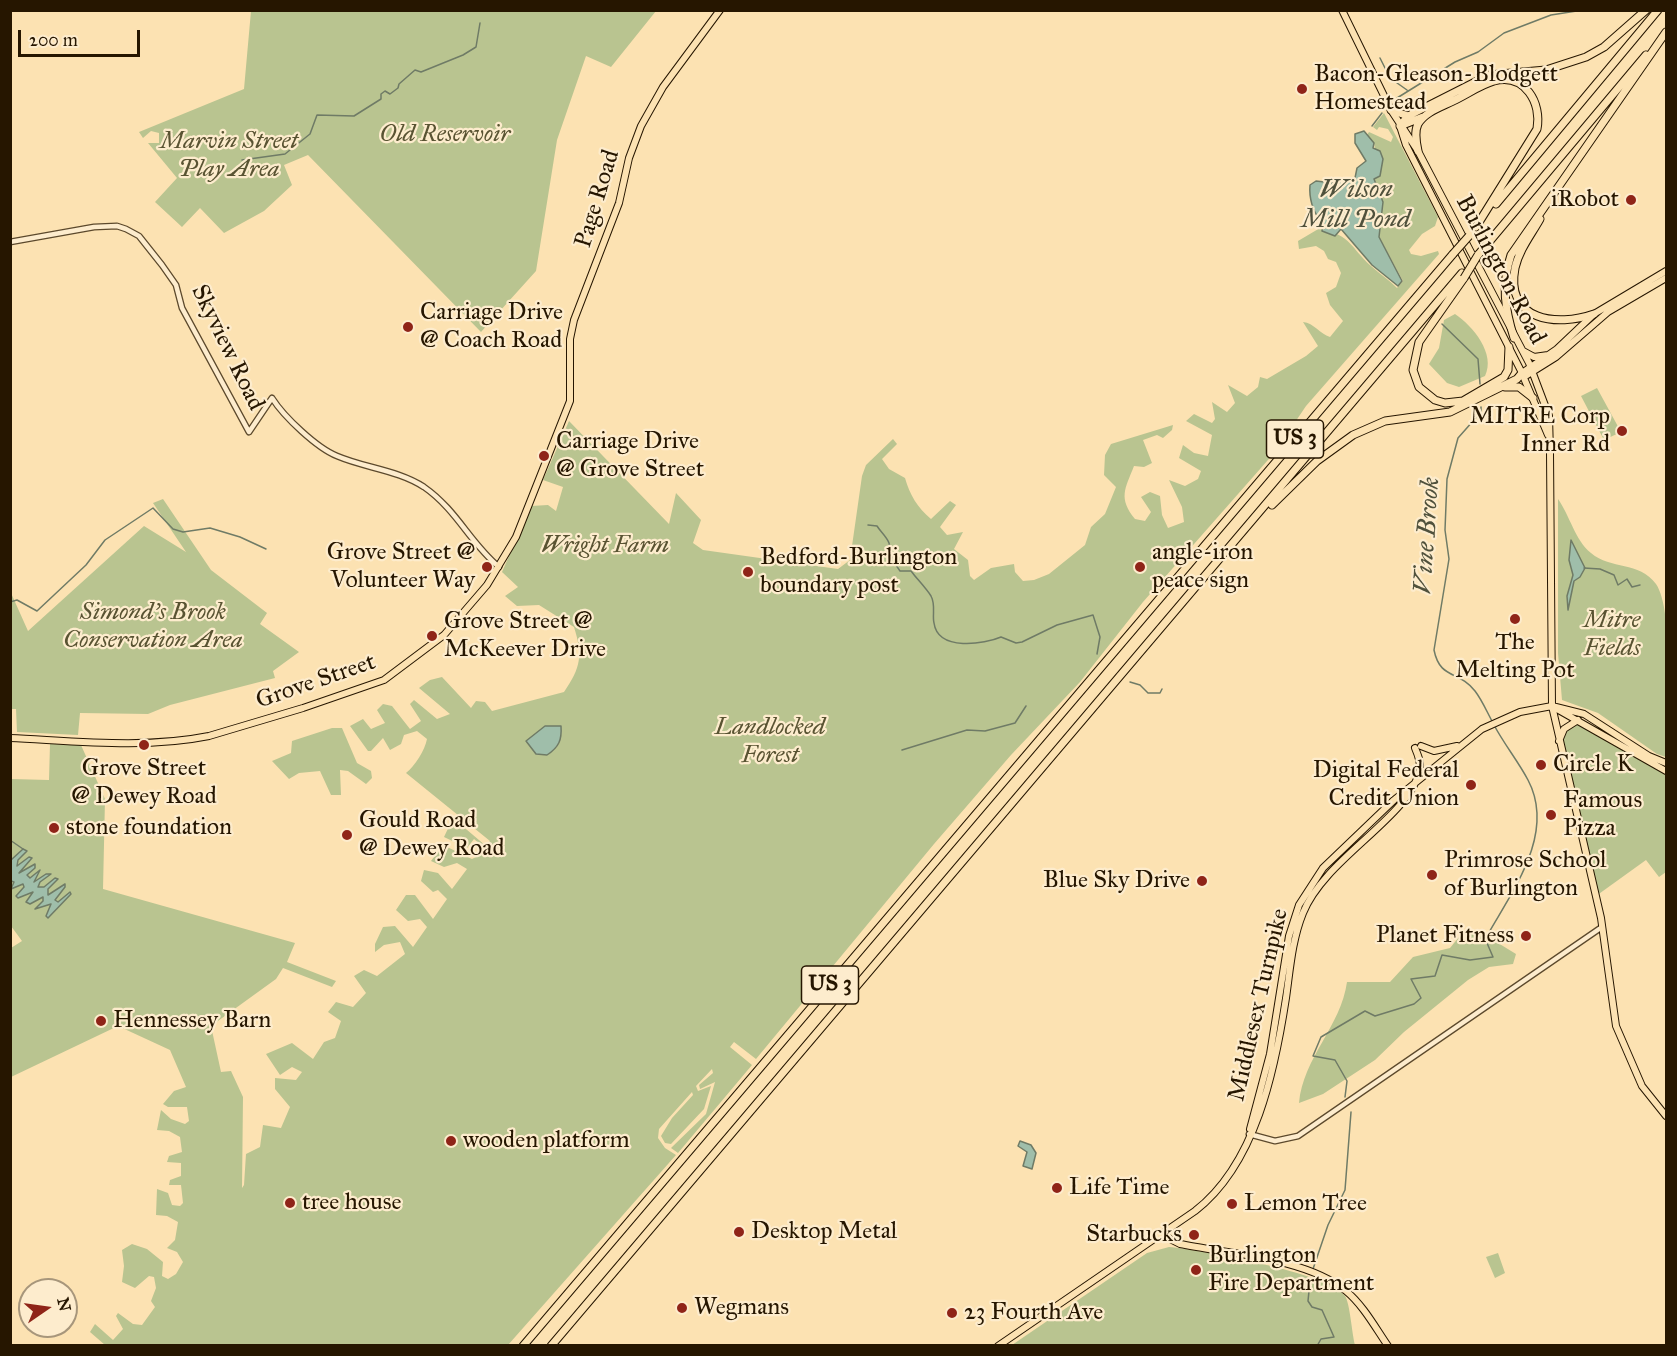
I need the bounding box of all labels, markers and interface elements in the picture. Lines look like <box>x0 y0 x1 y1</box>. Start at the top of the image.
scale bar <box>21 18 142 56</box>
text: 200 m <box>29 29 78 51</box>
place label: Bacon-Gleason-Blodgett Homestead <box>1314 61 1558 117</box>
marker: Bacon-Gleason-Blodgett Homestead <box>1295 82 1309 96</box>
park label: Old Reservoir <box>380 121 510 149</box>
park label: Marvin Street Play Area <box>160 128 298 184</box>
street label: Page Road <box>569 147 627 251</box>
water label: Wilson Mill Pond <box>1301 175 1411 236</box>
place label: iRobot <box>1551 186 1619 214</box>
street label: Burlington Road <box>1449 190 1551 350</box>
marker: iRobot <box>1624 193 1638 207</box>
street label: Skyview Road <box>184 280 270 416</box>
place label: Carriage Drive @ Coach Road <box>420 299 563 355</box>
marker: Carriage Drive @ Coach Road <box>401 320 415 334</box>
place label: MITRE Corp Inner Rd <box>1470 403 1610 459</box>
road number: US 3 <box>1266 420 1324 458</box>
marker: MITRE Corp Inner Rd <box>1615 424 1629 438</box>
place label: Carriage Drive @ Grove Street <box>556 428 704 484</box>
marker: Carriage Drive @ Grove Street <box>537 449 551 463</box>
water label: Vine Brook <box>1408 476 1448 596</box>
park label: Wright Farm <box>541 532 669 560</box>
place label: Grove Street @ Volunteer Way <box>327 539 475 595</box>
place label: angle-iron peace sign <box>1152 539 1253 595</box>
place label: Bedford-Burlington boundary post <box>760 544 957 600</box>
marker: Grove Street @ Volunteer Way <box>480 560 494 574</box>
marker: angle-iron peace sign <box>1133 560 1147 574</box>
marker: Bedford-Burlington boundary post <box>741 565 755 579</box>
park label: Simond's Brook Conservation Area <box>63 599 243 655</box>
park label: Mitre Fields <box>1584 607 1640 663</box>
place label: Grove Street @ McKeever Drive <box>444 608 606 664</box>
marker: The Melting Pot <box>1508 612 1522 626</box>
marker: Grove Street @ McKeever Drive <box>425 629 439 643</box>
place label: The Melting Pot <box>1455 629 1575 685</box>
street label: Grove Street <box>252 648 380 716</box>
park label: Landlocked Forest <box>715 714 825 770</box>
marker: Grove Street @ Dewey Road <box>137 738 151 752</box>
place label: Circle K <box>1553 751 1634 779</box>
place label: Grove Street @ Dewey Road <box>71 755 217 811</box>
place label: Digital Federal Credit Union <box>1313 757 1459 813</box>
marker: Circle K <box>1534 758 1548 772</box>
marker: Digital Federal Credit Union <box>1464 778 1478 792</box>
place label: Famous Pizza <box>1563 787 1642 843</box>
place label: Gould Road @ Dewey Road <box>359 807 505 863</box>
marker: Famous Pizza <box>1544 808 1558 822</box>
place label: stone foundation <box>66 814 232 842</box>
marker: stone foundation <box>47 821 61 835</box>
marker: Gould Road @ Dewey Road <box>340 828 354 842</box>
place label: Primrose School of Burlington <box>1444 847 1607 903</box>
place label: Blue Sky Drive <box>1043 867 1190 895</box>
marker: Primrose School of Burlington <box>1425 868 1439 882</box>
marker: Blue Sky Drive <box>1195 874 1209 888</box>
street label: Middlesex Turnpike <box>1223 906 1295 1104</box>
place label: Planet Fitness <box>1376 922 1514 950</box>
marker: Planet Fitness <box>1519 929 1533 943</box>
road number: US 3 <box>802 966 858 1004</box>
place label: Hennessey Barn <box>113 1007 271 1035</box>
marker: Hennessey Barn <box>94 1014 108 1028</box>
place label: wooden platform <box>463 1127 630 1155</box>
marker: wooden platform <box>444 1134 458 1148</box>
place label: Life Time <box>1069 1174 1170 1202</box>
marker: Life Time <box>1050 1181 1064 1195</box>
place label: tree house <box>302 1189 402 1217</box>
place label: Lemon Tree <box>1244 1190 1367 1218</box>
marker: tree house <box>283 1196 297 1210</box>
marker: Lemon Tree <box>1225 1197 1239 1211</box>
place label: Desktop Metal <box>751 1218 897 1246</box>
place label: Starbucks <box>1086 1221 1182 1249</box>
marker: Desktop Metal <box>732 1225 746 1239</box>
marker: Starbucks <box>1187 1228 1201 1242</box>
place label: Burlington Fire Department <box>1208 1242 1374 1298</box>
marker: Burlington Fire Department <box>1189 1263 1203 1277</box>
north arrow <box>18 1278 78 1338</box>
place label: Wegmans <box>694 1294 789 1322</box>
text: N <box>53 1296 75 1313</box>
place label: 23 Fourth Ave <box>964 1299 1103 1327</box>
marker: Wegmans <box>675 1301 689 1315</box>
marker: 23 Fourth Ave <box>945 1306 959 1320</box>

